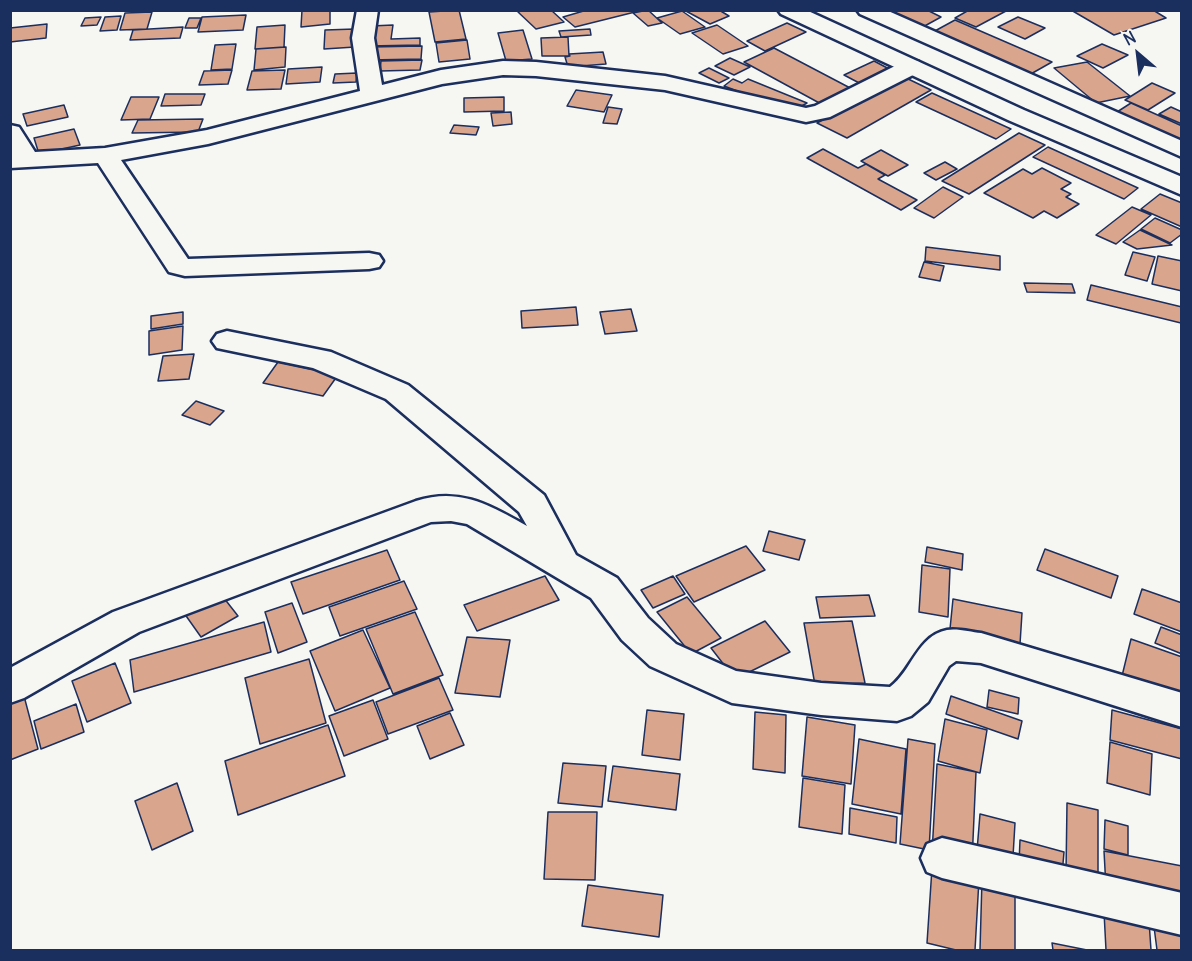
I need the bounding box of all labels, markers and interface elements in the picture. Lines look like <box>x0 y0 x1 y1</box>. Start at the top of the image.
north arrow <box>1108 24 1168 84</box>
text: N <box>1120 27 1139 50</box>

